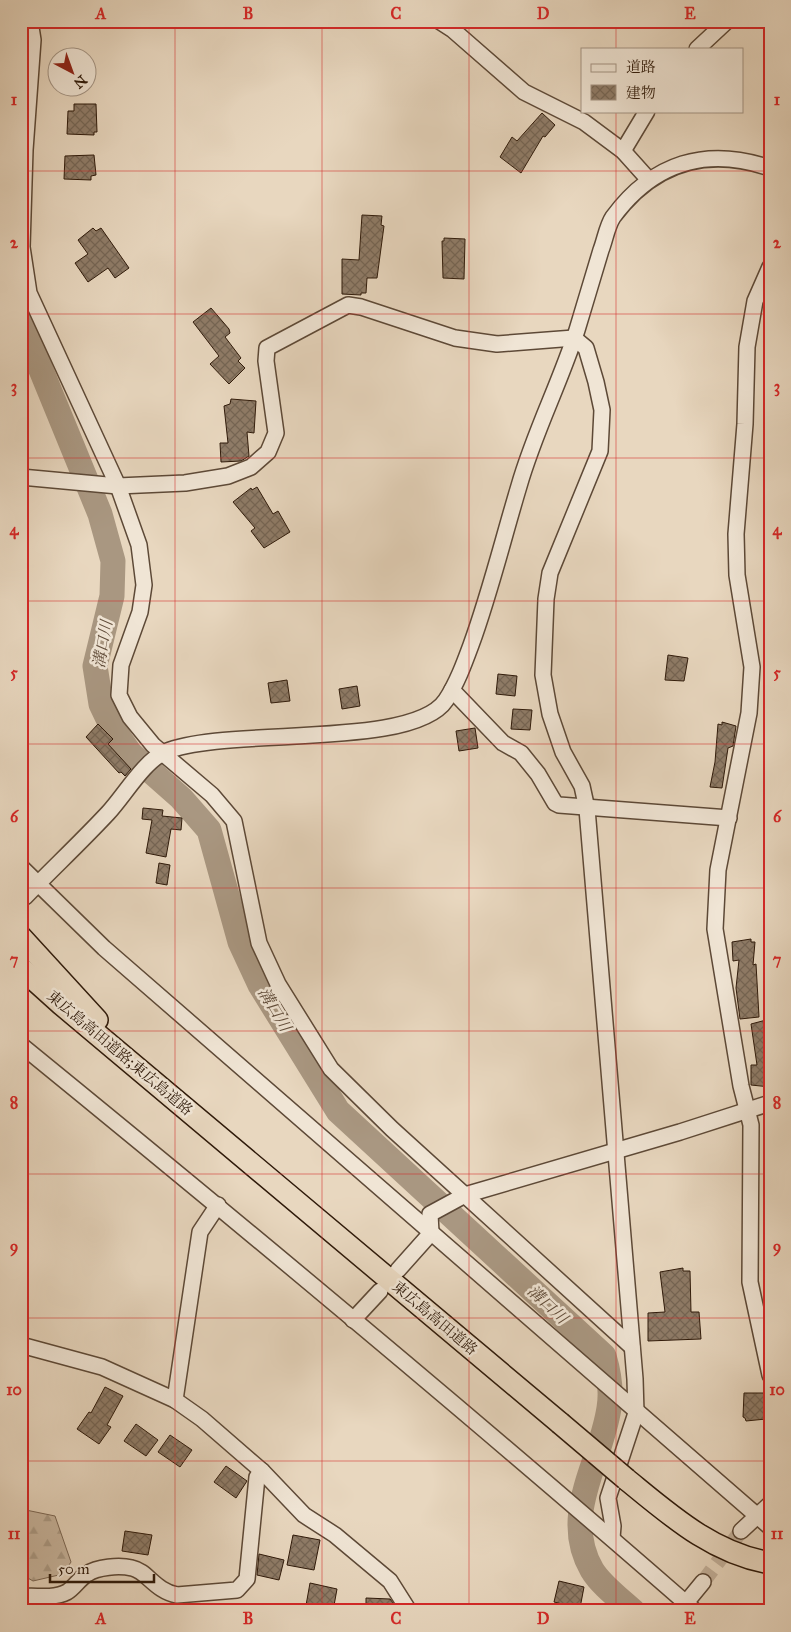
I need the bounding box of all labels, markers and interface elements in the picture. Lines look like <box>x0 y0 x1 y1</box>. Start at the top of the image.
text: A <box>95 4 107 23</box>
text: B <box>243 4 253 23</box>
text: C <box>391 4 402 23</box>
text: D <box>537 4 550 23</box>
text: E <box>684 4 696 23</box>
north arrow <box>48 48 98 98</box>
legend <box>581 48 744 112</box>
text: 道路 <box>626 58 656 76</box>
text: N <box>70 71 90 92</box>
text: 建物 <box>626 84 656 102</box>
text: 1 <box>11 90 18 109</box>
text: 1 <box>774 90 781 109</box>
text: 2 <box>10 233 19 252</box>
text: 2 <box>773 233 782 252</box>
text: 3 <box>11 377 17 397</box>
text: 3 <box>774 377 780 397</box>
text: 4 <box>10 520 20 540</box>
text: 4 <box>773 520 783 540</box>
water label: 溝口川 <box>89 617 116 669</box>
text: 5 <box>10 663 18 682</box>
text: 5 <box>773 663 781 682</box>
text: 6 <box>10 807 19 826</box>
text: 6 <box>773 807 782 826</box>
text: 7 <box>10 950 19 969</box>
text: 7 <box>773 950 782 969</box>
water label: 溝口川 <box>254 984 296 1036</box>
street label: 東広島高田道路;東広島道路 <box>44 987 196 1119</box>
text: 8 <box>10 1093 18 1112</box>
text: 8 <box>773 1093 781 1112</box>
text: 9 <box>10 1237 18 1257</box>
text: 9 <box>773 1237 781 1257</box>
street label: 東広島高田道路 <box>389 1277 481 1359</box>
water label: 溝口川 <box>524 1281 573 1329</box>
text: 10 <box>6 1380 22 1399</box>
text: 10 <box>769 1380 785 1399</box>
text: 11 <box>8 1524 21 1543</box>
text: 11 <box>771 1524 784 1543</box>
scale bar <box>50 1552 154 1584</box>
text: 50 m <box>58 1560 90 1578</box>
text: A <box>95 1609 107 1628</box>
text: B <box>243 1609 253 1628</box>
text: C <box>391 1609 402 1628</box>
text: D <box>537 1609 550 1628</box>
text: E <box>684 1609 696 1628</box>

